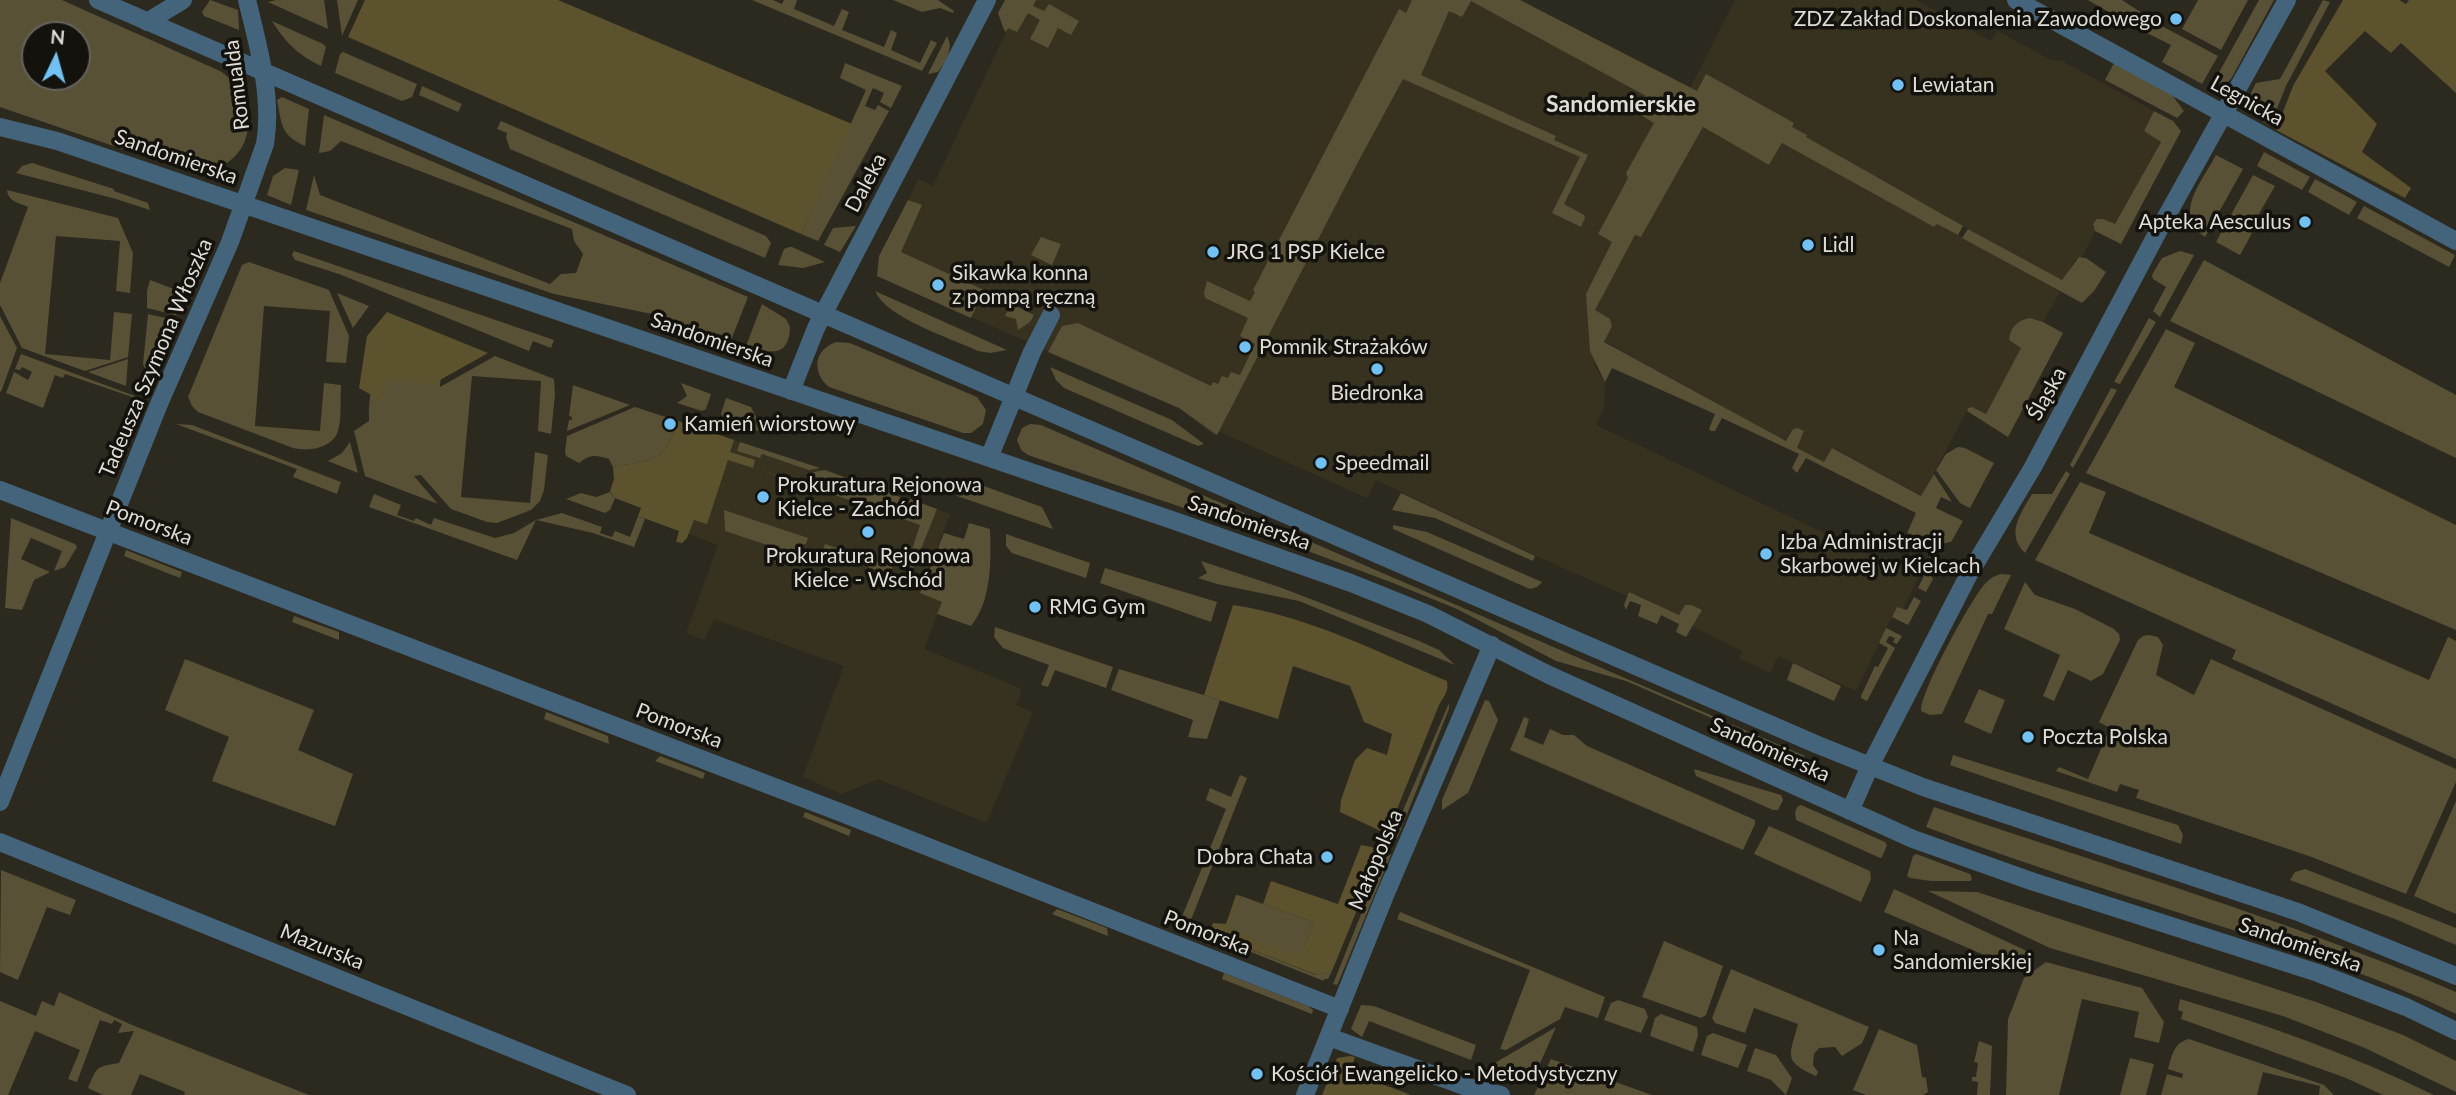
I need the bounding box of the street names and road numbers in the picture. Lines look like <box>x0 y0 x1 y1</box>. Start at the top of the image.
street label: Romualda <box>219 38 255 132</box>
street label: Legnicka <box>2206 71 2288 131</box>
street label: Sandomierska <box>111 124 241 190</box>
street label: Daleka <box>840 149 892 217</box>
street label: Tadeusza Szymona Włoszka <box>94 235 218 481</box>
street label: Sandomierska <box>647 307 777 373</box>
street label: Śląska <box>2022 363 2072 425</box>
street label: Sandomierska <box>1184 490 1314 556</box>
street label: Pomorska <box>102 495 196 551</box>
street label: Pomorska <box>632 698 726 754</box>
street label: Sandomierska <box>1706 712 1834 788</box>
street label: Małopolska <box>1344 806 1408 914</box>
street label: Pomorska <box>1160 905 1254 961</box>
street label: Sandomierska <box>2235 912 2365 978</box>
street label: Mazurska <box>276 919 368 975</box>

